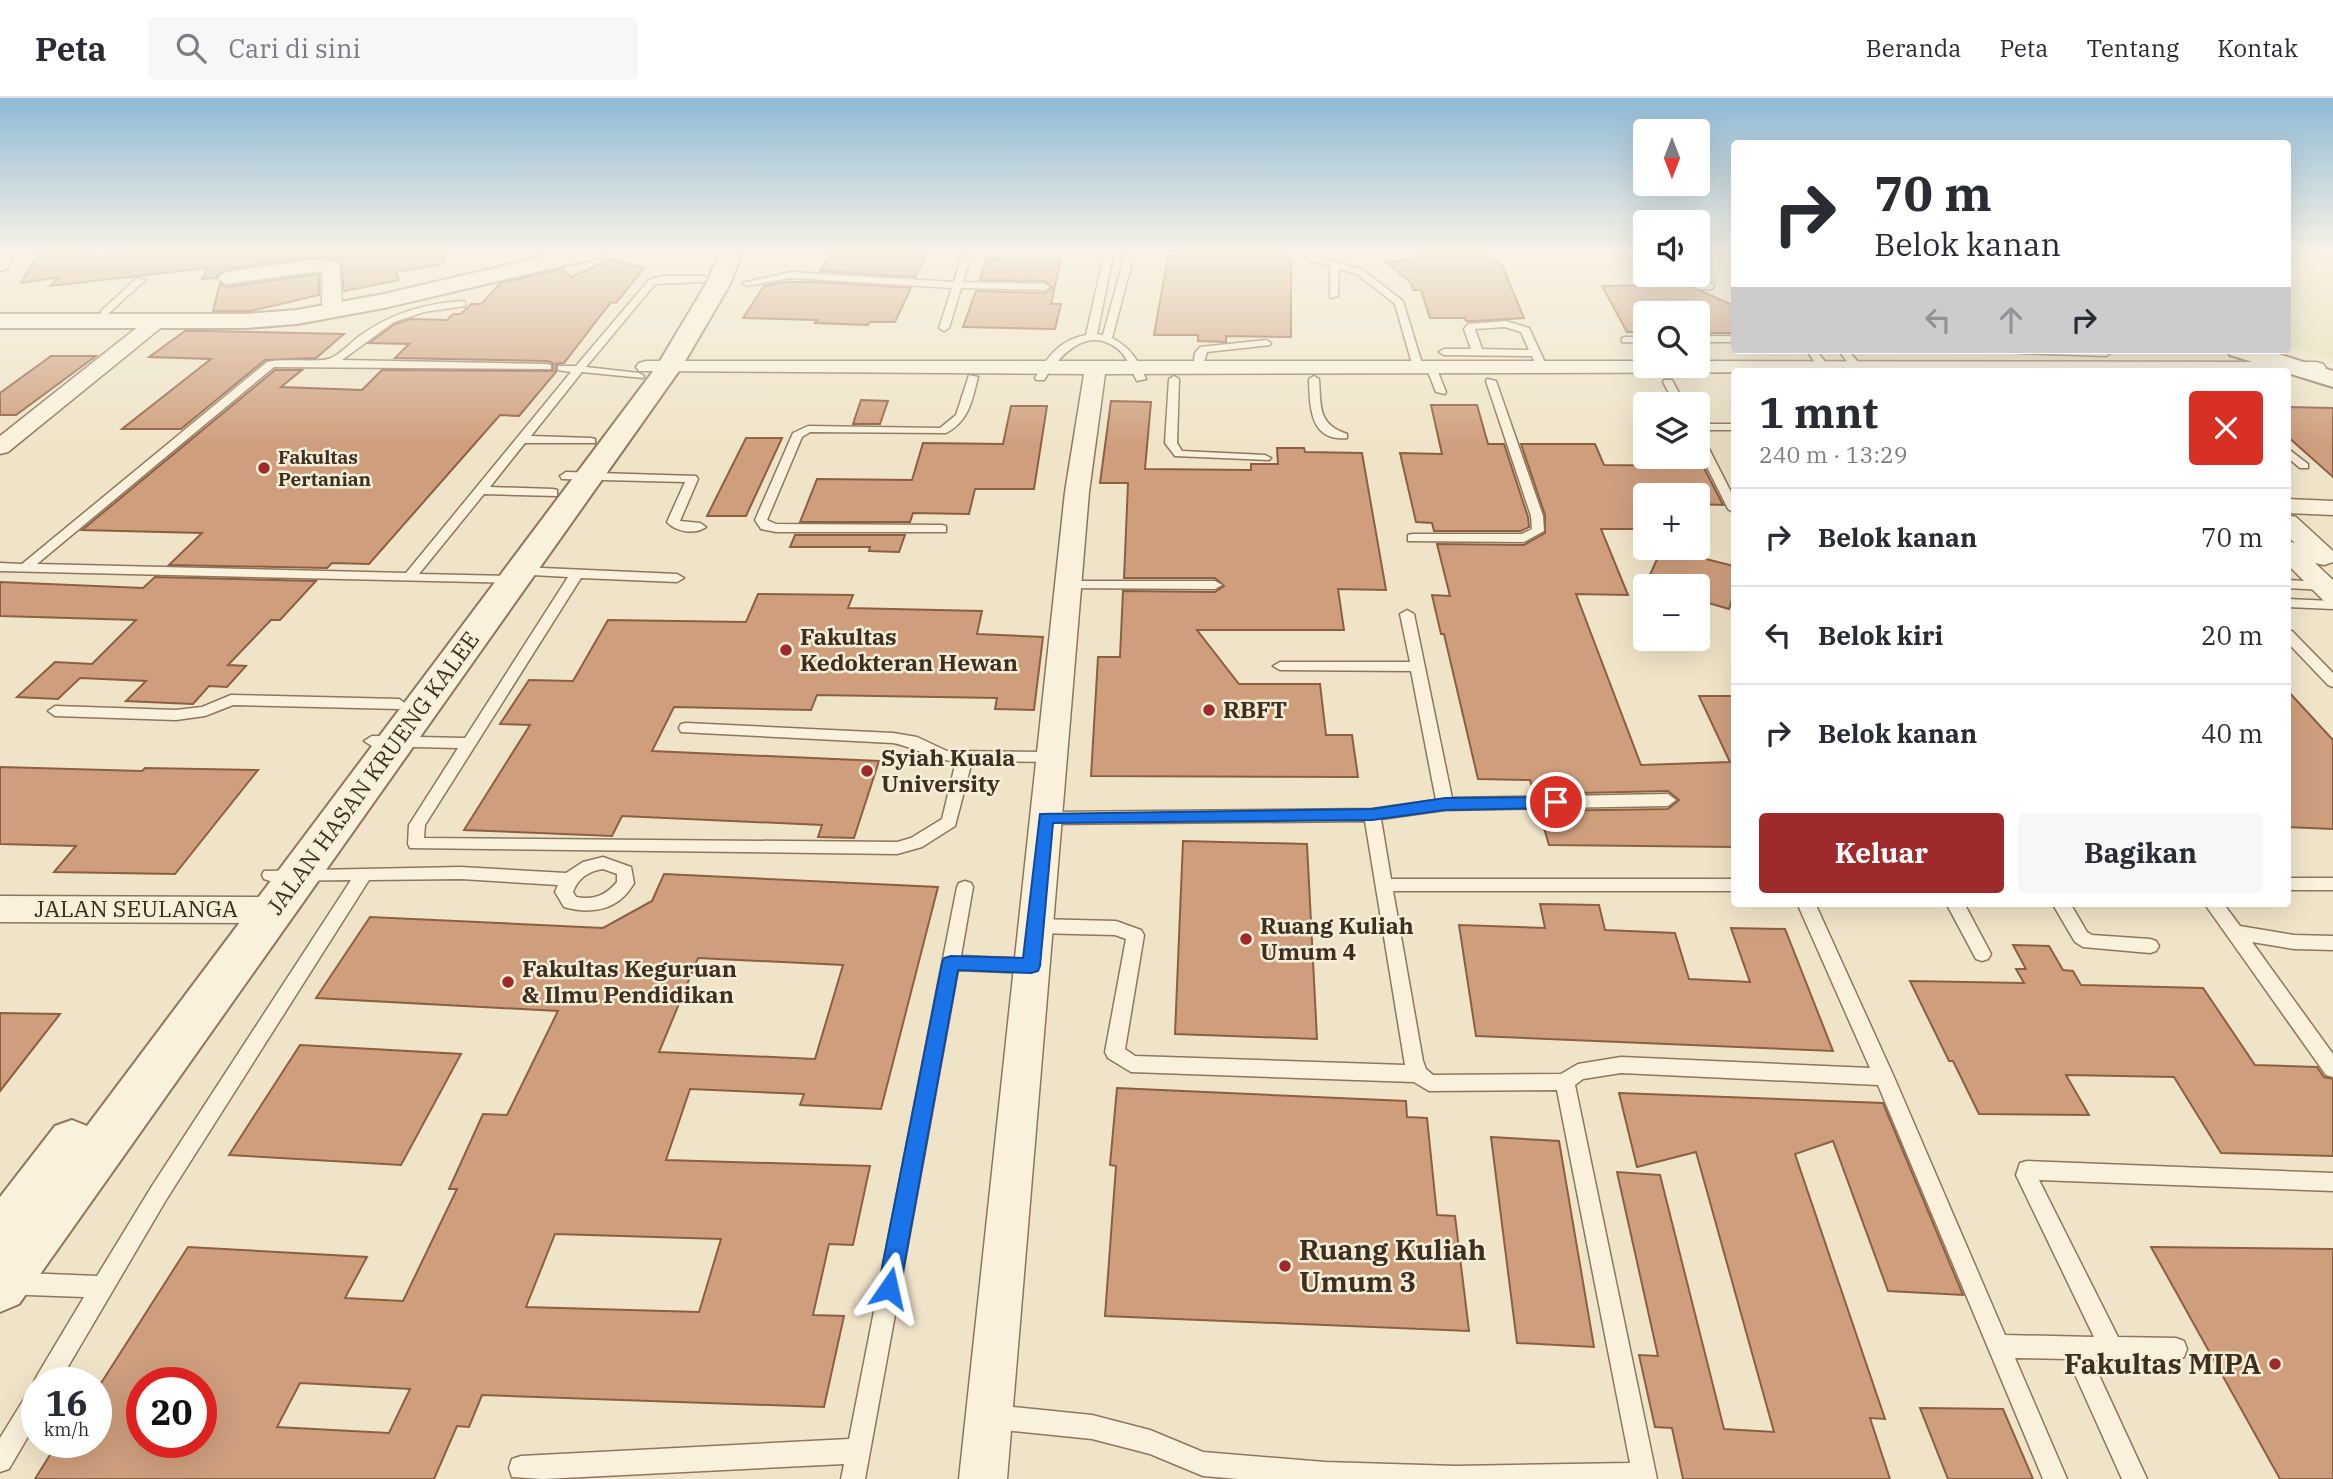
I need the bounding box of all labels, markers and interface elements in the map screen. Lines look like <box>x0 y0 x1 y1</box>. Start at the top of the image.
search box <box>148 17 638 80</box>
text: Peta <box>35 27 106 70</box>
icon: search <box>172 29 210 67</box>
text: Cari di sini <box>228 31 361 65</box>
text: Beranda <box>1866 32 1961 64</box>
text: Peta <box>1999 32 2048 64</box>
text: Tentang <box>2086 32 2179 64</box>
text: Kontak <box>2217 32 2298 64</box>
north arrow <box>1633 119 1710 196</box>
map controls <box>1633 119 1710 651</box>
text: 70 m <box>1874 161 1992 224</box>
icon: right <box>1759 168 1850 259</box>
button: sound <box>1633 210 1710 287</box>
text: Belok kanan <box>1874 223 2061 265</box>
button: search <box>1633 301 1710 378</box>
icon: left <box>1919 301 1957 339</box>
icon: ahead <box>1992 301 2030 339</box>
icon: right <box>2065 301 2103 339</box>
text: 1 mnt <box>1759 385 1878 440</box>
button: close <box>2189 391 2263 465</box>
button: layers <box>1633 392 1710 469</box>
text: 240 m · 13:29 <box>1759 439 1908 469</box>
place label: Fakultas Pertanian <box>278 445 372 491</box>
marker: Fakultas Pertanian <box>256 460 272 476</box>
button: + <box>1633 483 1710 560</box>
icon: right <box>1759 518 1797 556</box>
text: Belok kanan <box>1818 520 1977 554</box>
text: 70 m <box>2201 520 2263 554</box>
button: − <box>1633 574 1710 651</box>
icon: left <box>1759 616 1797 654</box>
text: Belok kiri <box>1818 618 1943 652</box>
text: 20 m <box>2201 618 2263 652</box>
place label: Fakultas Kedokteran Hewan <box>800 621 1018 677</box>
street label: JALAN HASAN KRUENG KALEE <box>259 625 485 920</box>
marker: Fakultas Kedokteran Hewan <box>778 642 794 658</box>
place label: RBFT <box>1223 694 1287 724</box>
marker: RBFT <box>1201 702 1217 718</box>
icon: right <box>1759 714 1797 752</box>
text: Belok kanan <box>1818 716 1977 750</box>
text: 40 m <box>2201 716 2263 750</box>
place label: Syiah Kuala University <box>881 742 1015 798</box>
marker: Syiah Kuala University <box>859 763 875 779</box>
pin <box>1526 772 1586 832</box>
icon: arrive <box>1537 783 1575 821</box>
button: Keluar <box>1759 813 2004 893</box>
button: Bagikan <box>2018 813 2263 893</box>
street label: JALAN SEULANGA <box>34 893 238 923</box>
place label: Ruang Kuliah Umum 4 <box>1260 910 1414 966</box>
marker: Ruang Kuliah Umum 4 <box>1238 931 1254 947</box>
place label: Fakultas Keguruan & Ilmu Pendidikan <box>522 953 737 1009</box>
marker: Fakultas Keguruan & Ilmu Pendidikan <box>500 974 516 990</box>
place label: Ruang Kuliah Umum 3 <box>1299 1231 1486 1300</box>
position arrow <box>852 1251 926 1325</box>
marker: Ruang Kuliah Umum 3 <box>1277 1258 1293 1274</box>
place label: Fakultas MIPA <box>2064 1345 2261 1382</box>
marker: Fakultas MIPA <box>2267 1356 2283 1372</box>
speed limit sign: 20 <box>126 1367 217 1458</box>
text: 16 <box>45 1380 88 1426</box>
text: km/h <box>44 1418 89 1441</box>

